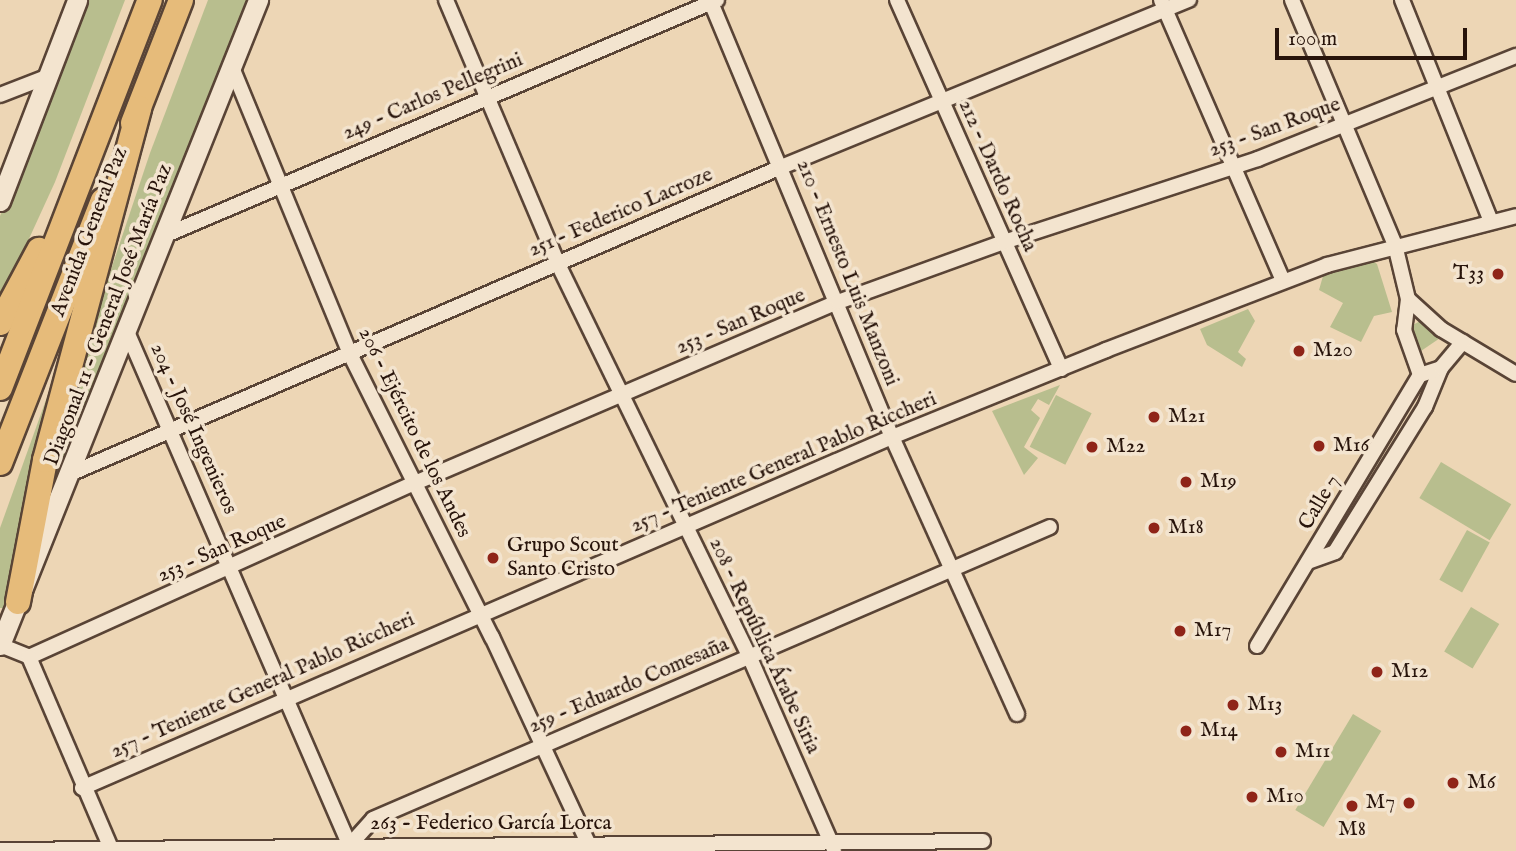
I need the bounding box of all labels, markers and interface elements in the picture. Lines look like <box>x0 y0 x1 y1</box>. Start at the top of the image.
scale bar <box>1278 14 1470 58</box>
text: 100 m <box>1288 26 1337 53</box>
street label: 249 - Carlos Pellegrini <box>339 48 527 146</box>
street label: 253 - San Roque <box>1206 93 1344 163</box>
street label: 212 - Dardo Rocha <box>952 96 1042 256</box>
street label: Avenida General Paz <box>46 144 134 320</box>
street label: 210 - Ernesto Luis Manzoni <box>790 156 904 390</box>
street label: Diagonal 11 - General José María Paz <box>40 161 178 469</box>
street label: 251 - Federico Lacroze <box>525 163 717 263</box>
place label: T33 <box>1453 261 1484 287</box>
marker: T33 <box>1490 266 1506 282</box>
street label: 253 - San Roque <box>673 283 809 361</box>
street label: 206 - Ejército de los Andes <box>352 324 476 542</box>
place label: M20 <box>1313 338 1353 364</box>
street label: 204 - José Ingenieros <box>144 340 242 518</box>
marker: M20 <box>1291 343 1307 359</box>
street label: 257 - Teniente General Pablo Riccheri <box>627 387 941 539</box>
place label: M21 <box>1168 404 1205 430</box>
marker: M21 <box>1146 409 1162 425</box>
place label: M16 <box>1333 433 1369 459</box>
place label: M22 <box>1106 434 1145 460</box>
marker: M16 <box>1311 438 1327 454</box>
marker: M22 <box>1084 439 1100 455</box>
place label: M19 <box>1200 469 1237 495</box>
street label: Calle 7 <box>1294 471 1346 535</box>
marker: M19 <box>1178 474 1194 490</box>
street label: 253 - San Roque <box>154 509 290 589</box>
place label: M18 <box>1168 515 1204 541</box>
marker: M18 <box>1146 520 1162 536</box>
place label: Grupo Scout Santo Cristo <box>507 533 619 583</box>
street label: 208 - República Árabe Siria <box>703 534 825 758</box>
marker: Grupo Scout Santo Cristo <box>485 550 501 566</box>
street label: 257 - Teniente General Pablo Riccheri <box>107 607 419 765</box>
place label: M17 <box>1194 618 1231 644</box>
marker: M17 <box>1172 623 1188 639</box>
street label: 259 - Eduardo Comesaña <box>525 632 733 740</box>
place label: M12 <box>1391 659 1428 685</box>
marker: M12 <box>1369 664 1385 680</box>
place label: M13 <box>1247 692 1282 718</box>
marker: M13 <box>1225 697 1241 713</box>
place label: M14 <box>1200 718 1238 744</box>
marker: M14 <box>1178 723 1194 739</box>
place label: M11 <box>1295 739 1330 765</box>
marker: M11 <box>1273 744 1289 760</box>
place label: M6 <box>1467 770 1496 796</box>
marker: M6 <box>1445 775 1461 791</box>
place label: M10 <box>1266 784 1304 810</box>
marker: M10 <box>1244 789 1260 805</box>
place label: M7 <box>1365 790 1395 816</box>
marker: M7 <box>1401 795 1417 811</box>
marker: M8 <box>1344 798 1360 814</box>
street label: 263 - Federico García Lorca <box>370 811 612 837</box>
place label: M8 <box>1338 817 1366 843</box>

